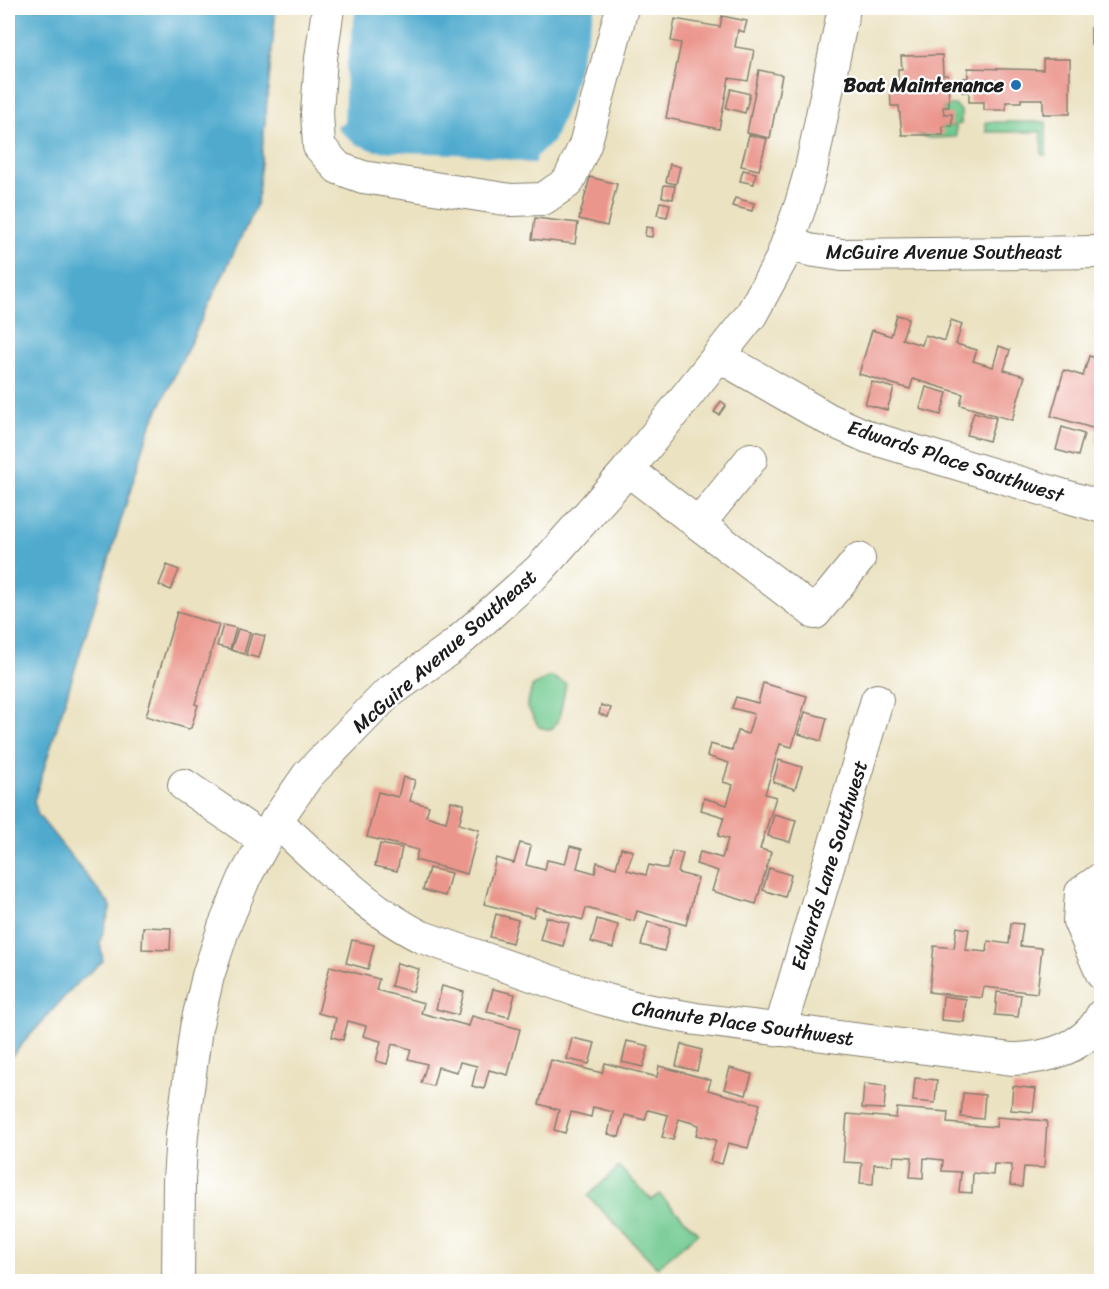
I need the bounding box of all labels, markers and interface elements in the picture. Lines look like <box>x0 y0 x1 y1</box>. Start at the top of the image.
place label: Boat Maintenance <box>844 68 1005 103</box>
marker: Boat Maintenance <box>1009 78 1023 92</box>
street label: McGuire Avenue Southeast <box>826 235 1062 270</box>
street label: Edwards Place Southwest <box>843 410 1069 513</box>
street label: McGuire Avenue Southeast <box>344 560 545 742</box>
street label: Edwards Lane Southwest <box>781 756 878 974</box>
street label: Chanute Place Southwest <box>630 991 856 1056</box>

